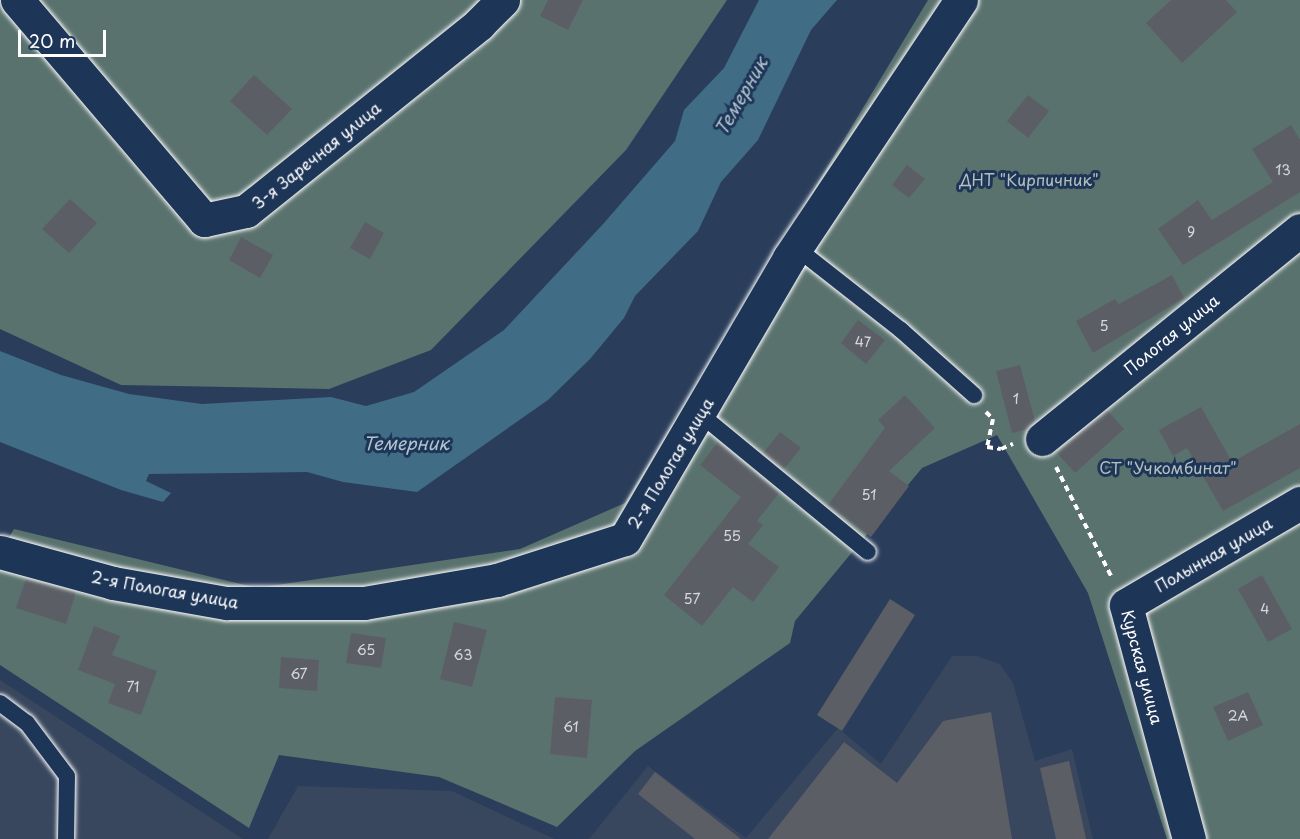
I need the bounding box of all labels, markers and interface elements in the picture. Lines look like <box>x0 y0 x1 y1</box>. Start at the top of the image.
scale bar <box>21 18 110 56</box>
text: 20 m <box>29 27 75 54</box>
water label: Темерник <box>710 53 772 139</box>
street label: 3-я Заречная улица <box>248 97 384 213</box>
house number: 13 <box>1275 162 1291 178</box>
park label: ДНТ "Кирпичник" <box>959 169 1099 189</box>
house number: 9 <box>1187 224 1195 240</box>
street label: Пологая улица <box>1119 290 1223 378</box>
house number: 5 <box>1099 318 1109 334</box>
house number: 47 <box>855 334 871 350</box>
house number: 1 <box>1013 391 1019 407</box>
street label: 2-я Пологая улица <box>623 394 717 532</box>
water label: Темерник <box>363 432 449 454</box>
park label: СТ "Учкомбинат" <box>1099 457 1237 477</box>
house number: 51 <box>862 487 876 503</box>
street label: Полынная улица <box>1151 512 1275 596</box>
house number: 55 <box>723 528 741 544</box>
street label: 2-я Пологая улица <box>89 566 241 612</box>
house number: 57 <box>684 591 700 607</box>
house number: 4 <box>1260 601 1270 617</box>
street label: Курская улица <box>1118 607 1168 727</box>
house number: 65 <box>357 642 375 658</box>
house number: 63 <box>454 647 472 663</box>
house number: 67 <box>290 666 308 682</box>
house number: 71 <box>126 679 140 695</box>
house number: 2А <box>1228 708 1248 724</box>
house number: 61 <box>563 719 579 735</box>

